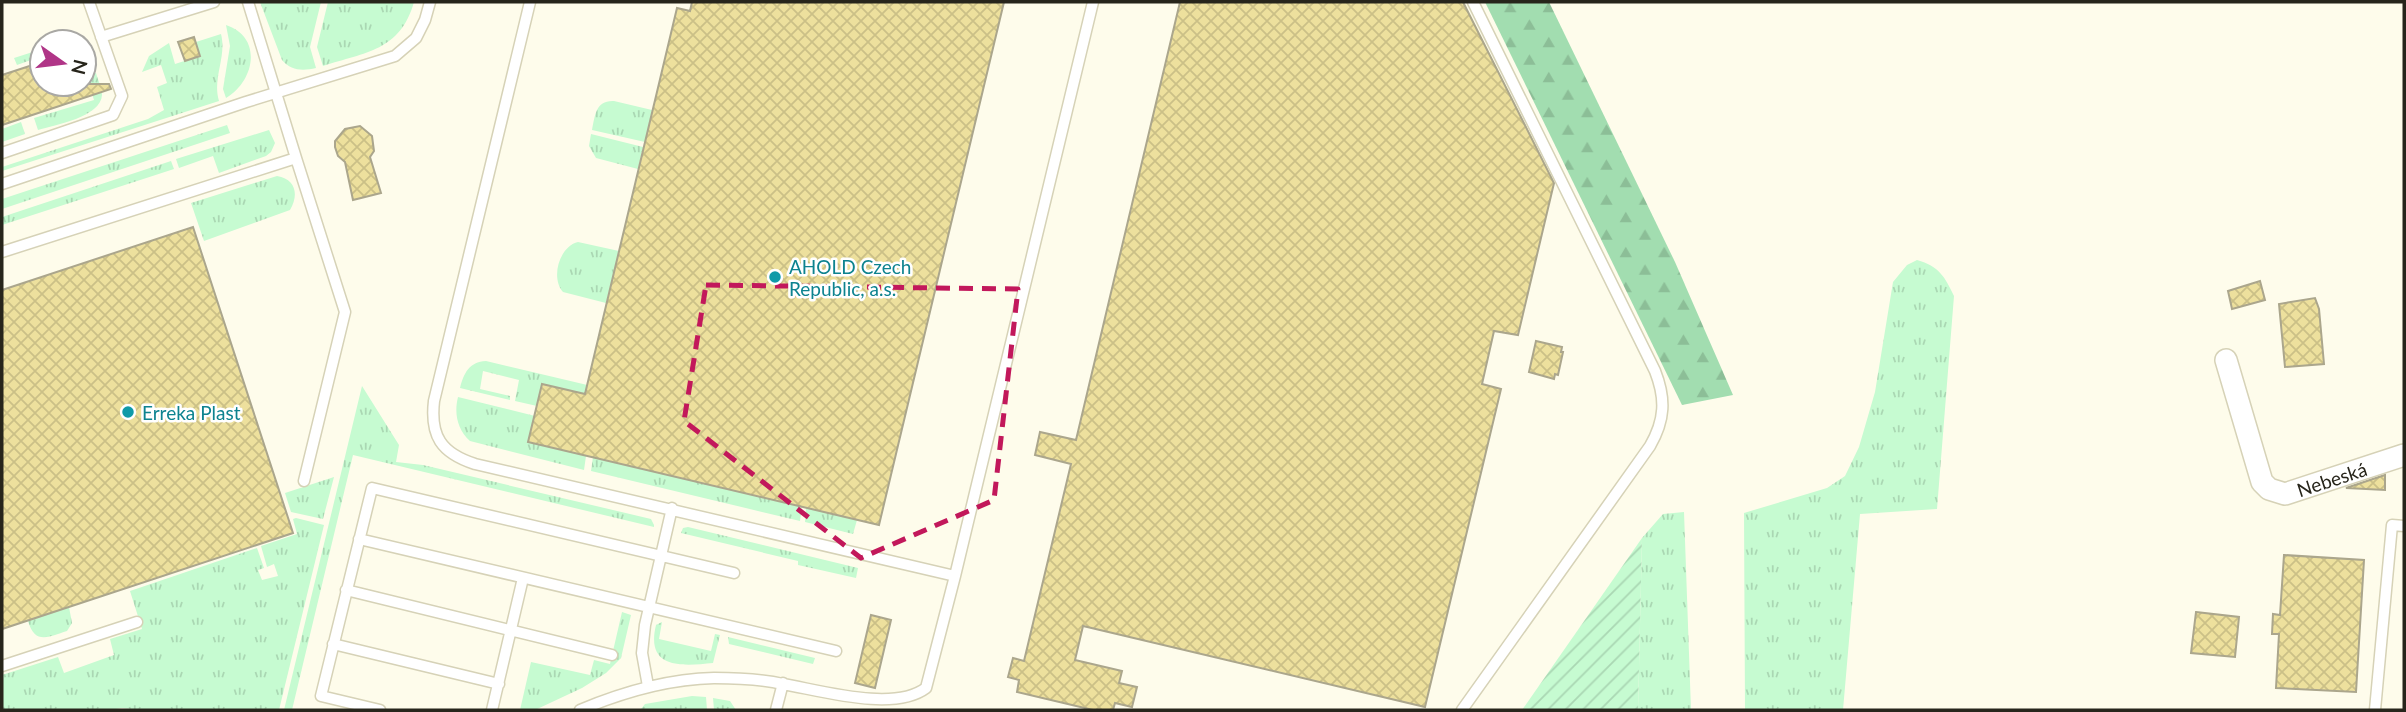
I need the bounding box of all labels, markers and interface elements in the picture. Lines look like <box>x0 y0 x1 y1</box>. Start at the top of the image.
north arrow <box>28 28 98 98</box>
text: N <box>67 57 93 77</box>
place label: AHOLD Czech Republic, a.s. <box>789 255 911 300</box>
marker: AHOLD Czech Republic, a.s. <box>767 269 783 285</box>
place label: Erreka Plast <box>142 401 241 424</box>
marker: Erreka Plast <box>120 404 136 420</box>
street label: Nebeská <box>2294 457 2370 501</box>

